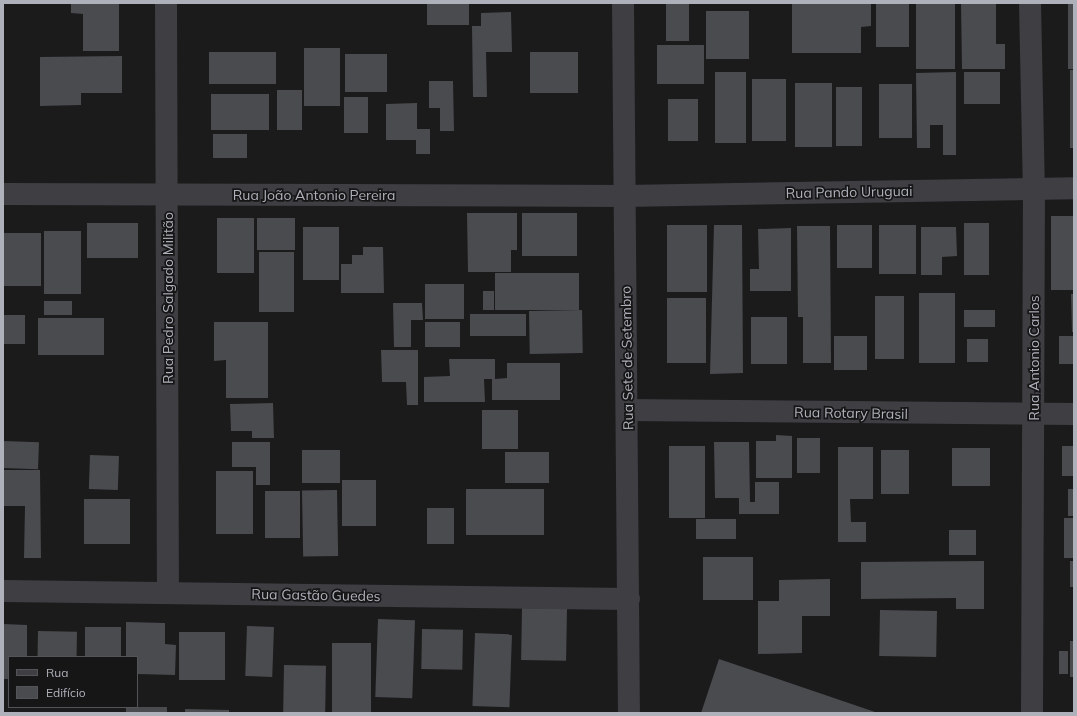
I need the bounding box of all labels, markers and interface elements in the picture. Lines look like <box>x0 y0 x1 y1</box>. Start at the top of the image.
street label: Rua Pando Uruguai <box>785 182 913 202</box>
street label: Rua João Antonio Pereira <box>233 187 395 203</box>
street label: Rua Pedro Salgado Militão <box>160 212 176 384</box>
street label: Rua Sete de Setembro <box>617 286 637 430</box>
street label: Rua Antonio Carlos <box>1026 295 1042 421</box>
street label: Rua Rotary Brasil <box>794 404 908 422</box>
street label: Rua Gastão Guedes <box>251 585 381 605</box>
legend <box>8 656 138 708</box>
text: Rua <box>46 665 68 680</box>
text: Edifício <box>46 685 86 700</box>

